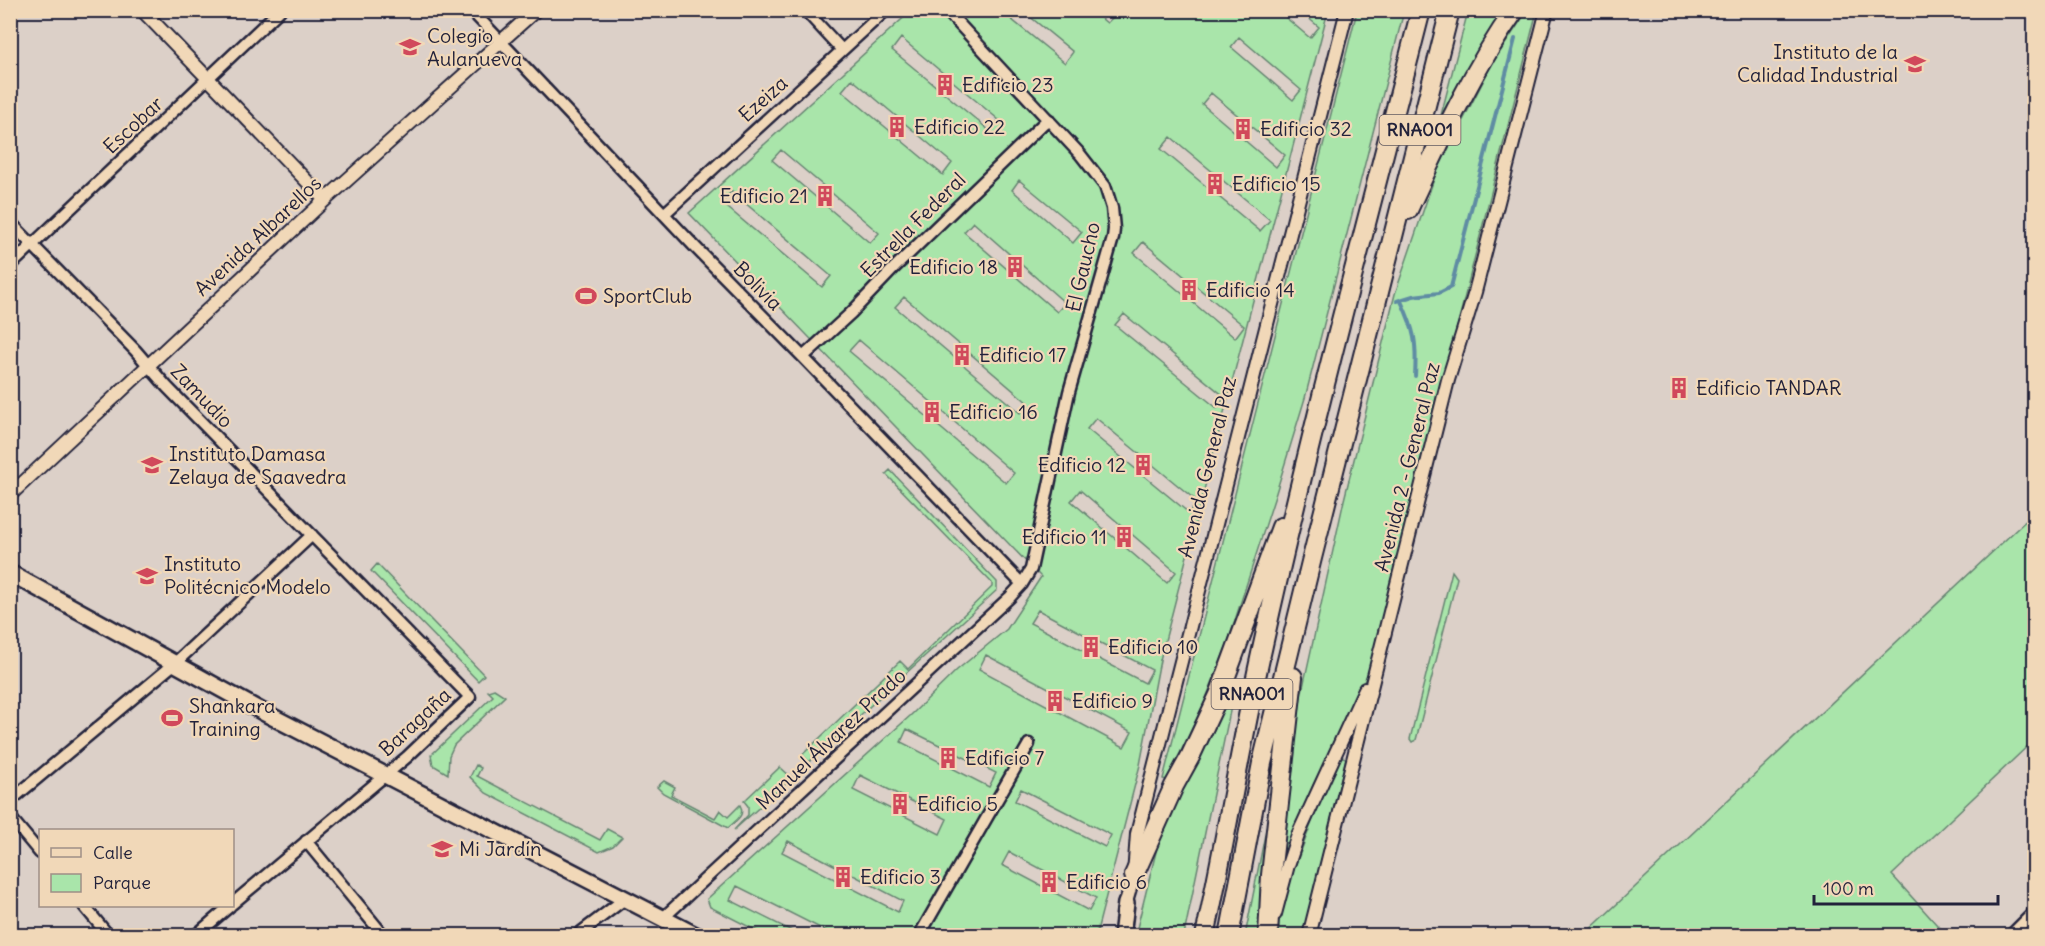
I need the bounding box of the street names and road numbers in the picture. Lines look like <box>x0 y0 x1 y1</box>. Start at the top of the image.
street label: Ezeiza <box>733 70 792 127</box>
street label: Escobar <box>98 91 168 159</box>
road number: RNA001 <box>1380 115 1460 145</box>
street label: Estrella Federal <box>855 167 970 282</box>
street label: Avenida Albarellos <box>189 170 326 301</box>
street label: El Gaucho <box>1060 220 1105 314</box>
street label: Bolivia <box>729 256 788 315</box>
street label: Zamudio <box>166 359 239 433</box>
street label: Avenida 2 - General Paz <box>1368 360 1445 574</box>
street label: Avenida General Paz <box>1172 374 1241 560</box>
street label: Manuel Álvarez Prado <box>751 663 911 815</box>
road number: RNA001 <box>1212 679 1292 709</box>
street label: Baragaña <box>373 682 456 761</box>

